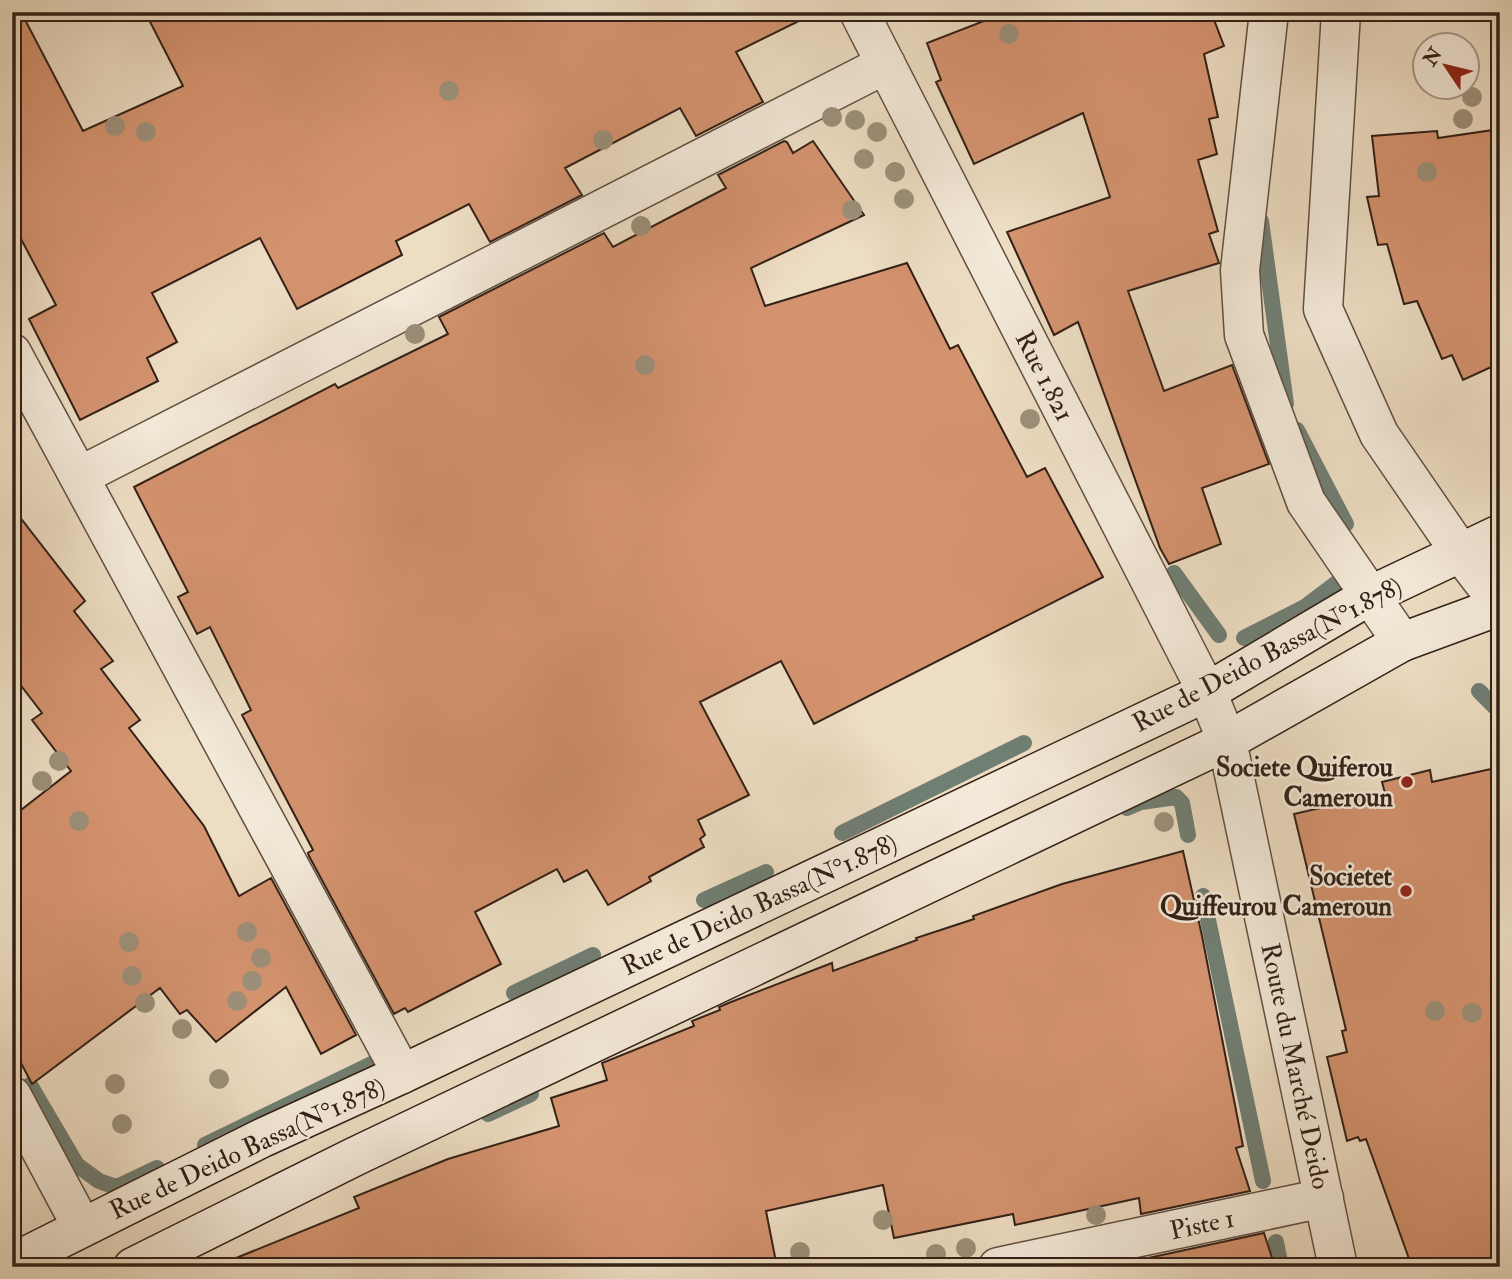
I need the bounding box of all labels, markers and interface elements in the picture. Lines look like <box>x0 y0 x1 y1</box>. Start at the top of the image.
north arrow <box>1410 32 1480 102</box>
text: N <box>1418 42 1448 71</box>
street label: Rue 1.821 <box>1008 326 1080 427</box>
street label: Rue de Deido Bassa(N°1.878) <box>1127 570 1408 740</box>
place label: Societe Quiferou Cameroun <box>1216 752 1394 814</box>
marker: Societe Quiferou Cameroun <box>1399 774 1415 790</box>
street label: Rue de Deido Bassa(N°1.878) <box>617 827 902 983</box>
place label: Societet Quiffeurou Cameroun <box>1160 861 1393 923</box>
marker: Societet Quiffeurou Cameroun <box>1398 883 1414 899</box>
street label: Route du Marché Deido <box>1253 940 1337 1192</box>
street label: Rue de Deido Bassa(N°1.878) <box>105 1071 390 1227</box>
street label: Piste 1 <box>1167 1203 1237 1247</box>

